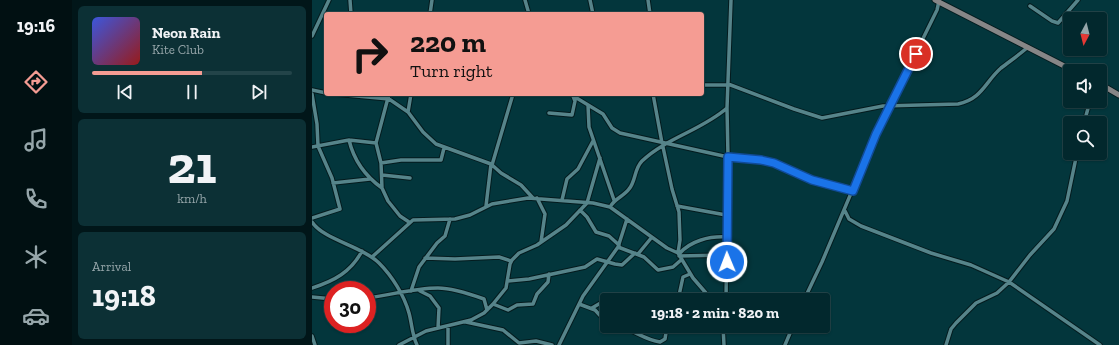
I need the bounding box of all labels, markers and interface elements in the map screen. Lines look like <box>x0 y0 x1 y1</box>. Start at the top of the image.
north arrow <box>1063 12 1107 56</box>
map controls <box>1063 12 1107 160</box>
text: 19:16 <box>17 15 55 37</box>
text: Neon Rain <box>152 24 220 42</box>
text: 220 m <box>410 26 486 59</box>
icon: right <box>344 28 396 80</box>
pin <box>899 37 933 71</box>
text: Kite Club <box>152 42 204 57</box>
icon: arrive <box>905 43 927 65</box>
text: Turn right <box>410 60 492 82</box>
button: sound <box>1063 64 1107 108</box>
icon: directions <box>22 68 50 96</box>
icon: previous <box>114 81 136 103</box>
icon: pause <box>181 81 203 103</box>
icon: next <box>248 81 270 103</box>
button: search <box>1063 116 1107 160</box>
icon: music <box>22 126 50 154</box>
text: 21 <box>168 134 216 196</box>
icon: phone <box>22 185 50 213</box>
text: km/h <box>177 191 207 206</box>
position arrow <box>706 241 748 283</box>
icon: climate <box>22 243 50 271</box>
text: Arrival <box>92 259 131 274</box>
text: 19:18 <box>92 278 156 314</box>
speed limit sign: 30 <box>324 281 376 333</box>
icon: car <box>22 302 50 330</box>
text: 19:18 · 2 min · 820 m <box>651 304 779 322</box>

